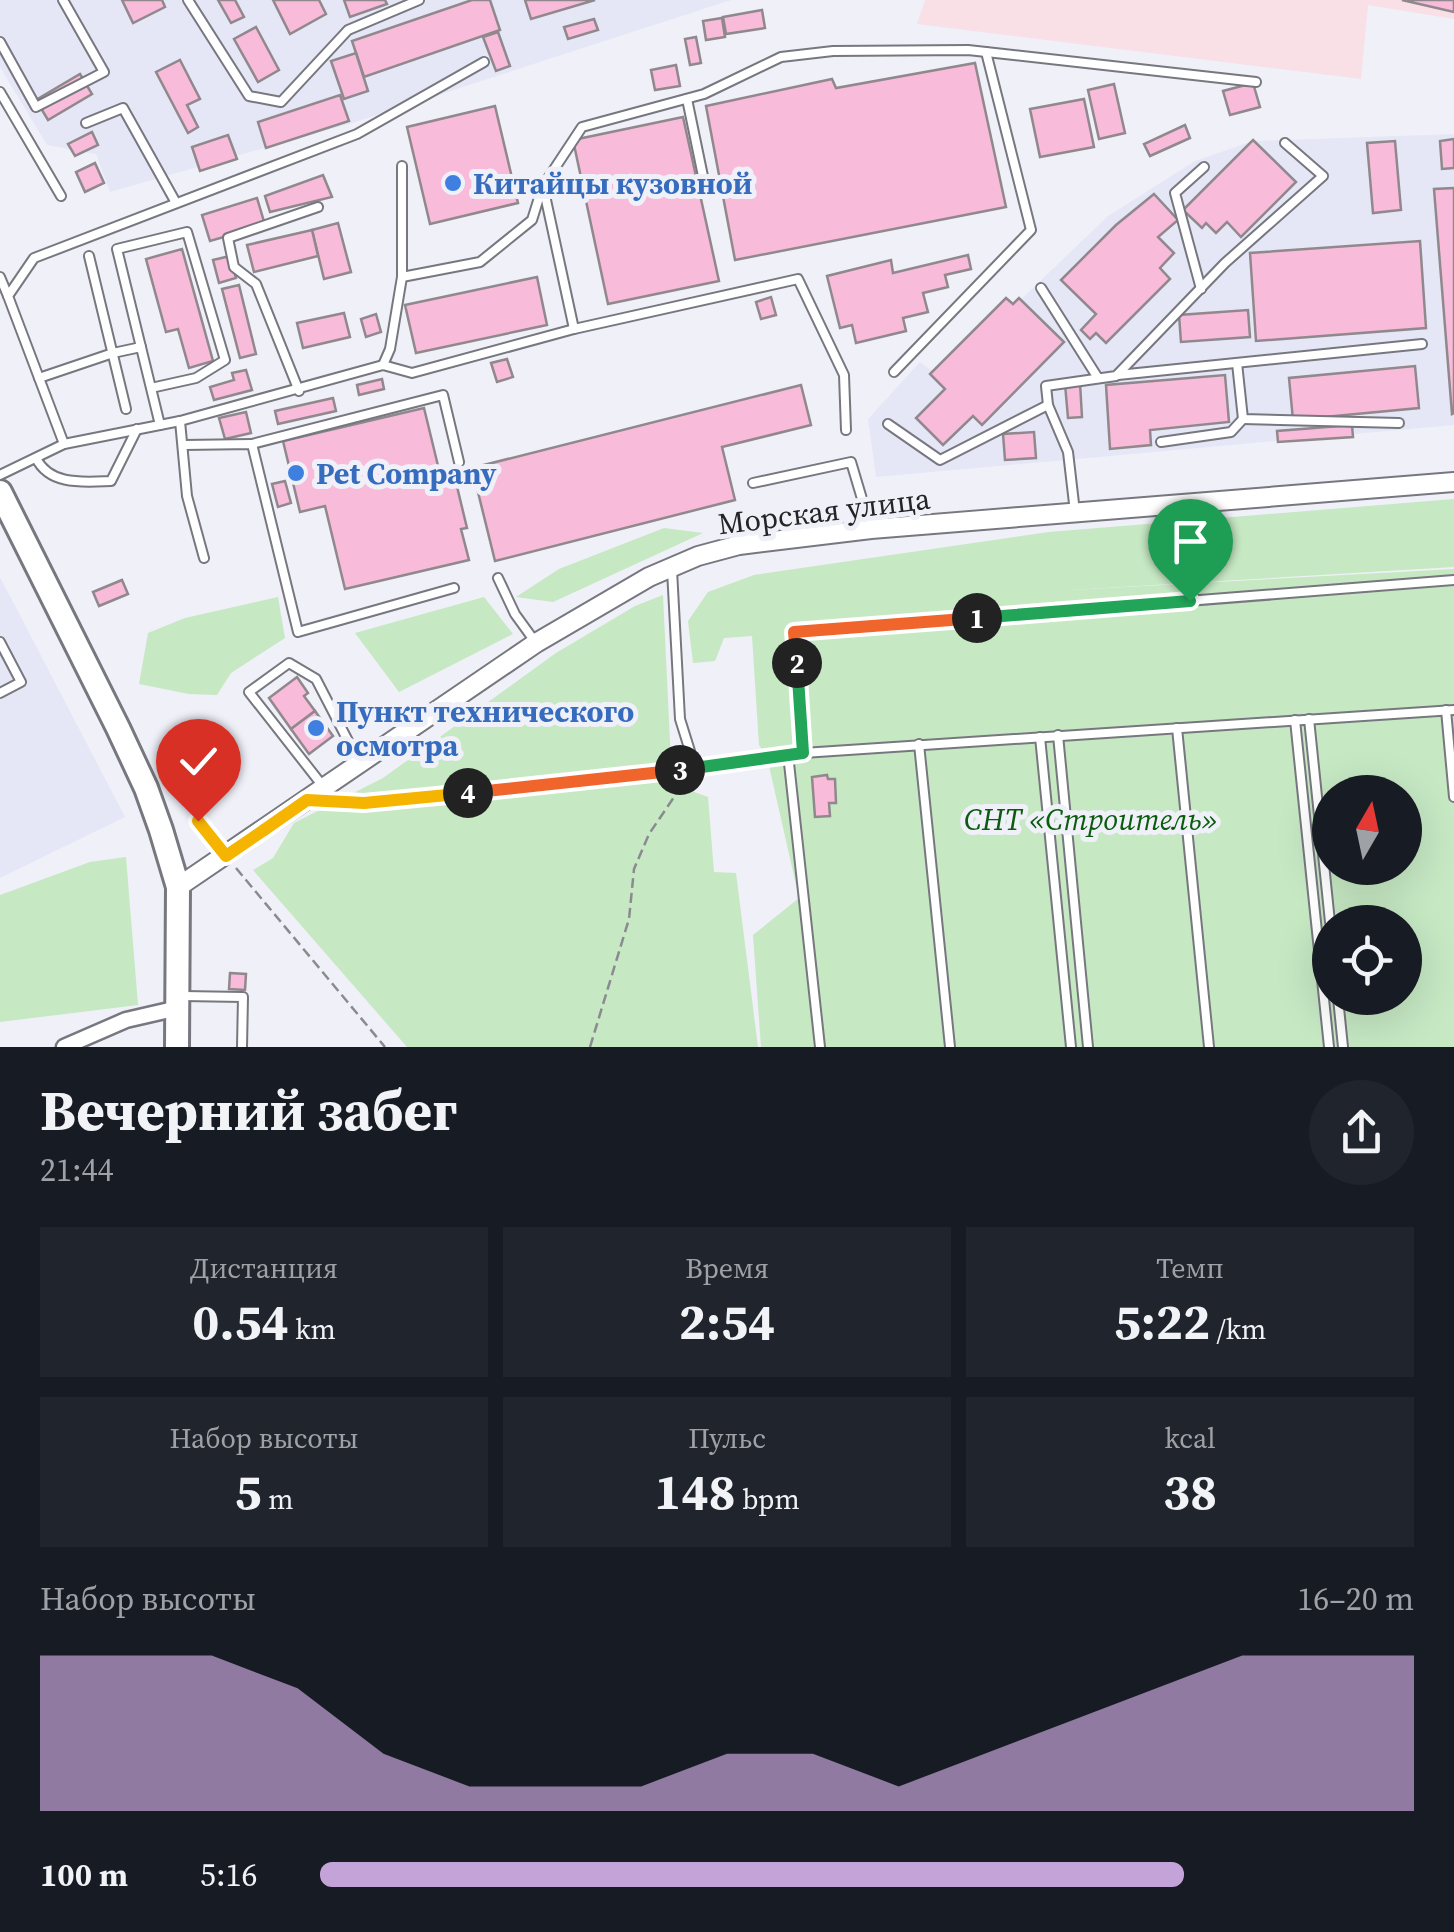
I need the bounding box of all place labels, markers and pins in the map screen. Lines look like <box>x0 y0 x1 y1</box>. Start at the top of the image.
place label: Китайцы кузовной <box>473 163 752 204</box>
marker: Китайцы кузовной <box>442 172 464 194</box>
place label: Pet Company <box>316 453 497 494</box>
marker: Pet Company <box>285 462 307 484</box>
pin <box>1148 499 1233 602</box>
pin: 1 <box>952 593 1002 643</box>
pin: 2 <box>772 638 822 688</box>
place label: Пункт технического осмотра <box>336 691 634 766</box>
marker: Пункт технического осмотра <box>305 717 327 739</box>
pin <box>156 719 241 822</box>
pin: 3 <box>655 745 705 795</box>
pin: 4 <box>443 768 493 818</box>

